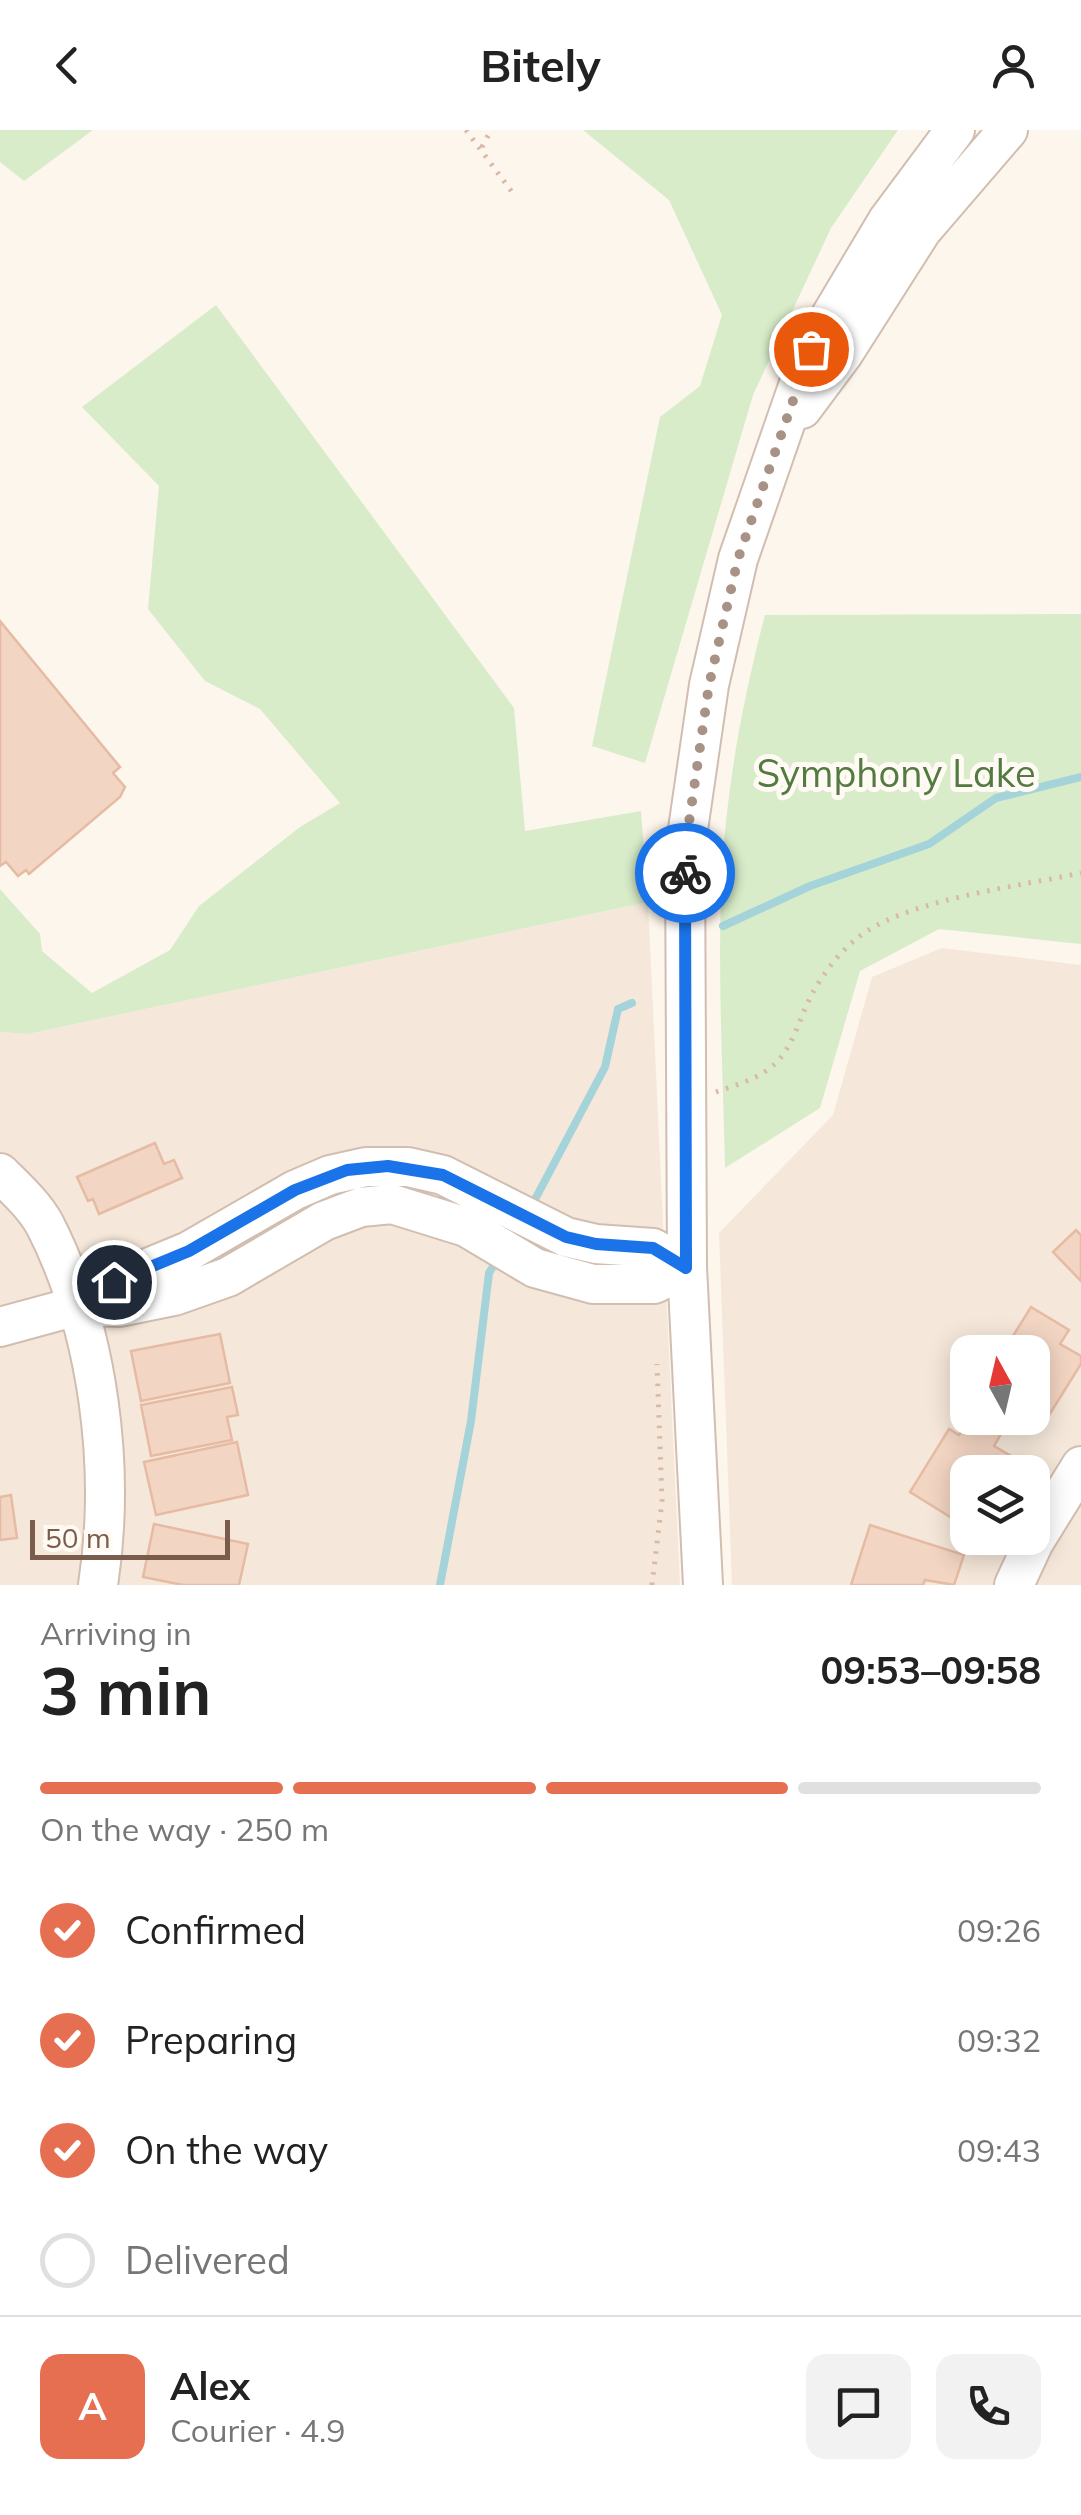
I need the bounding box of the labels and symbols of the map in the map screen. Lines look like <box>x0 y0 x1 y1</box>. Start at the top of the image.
pin <box>769 307 854 392</box>
park label: Symphony Lake <box>756 749 1036 797</box>
courier <box>635 823 735 923</box>
pin <box>72 1240 157 1325</box>
north arrow <box>950 1335 1050 1435</box>
scale bar <box>30 1515 230 1560</box>

